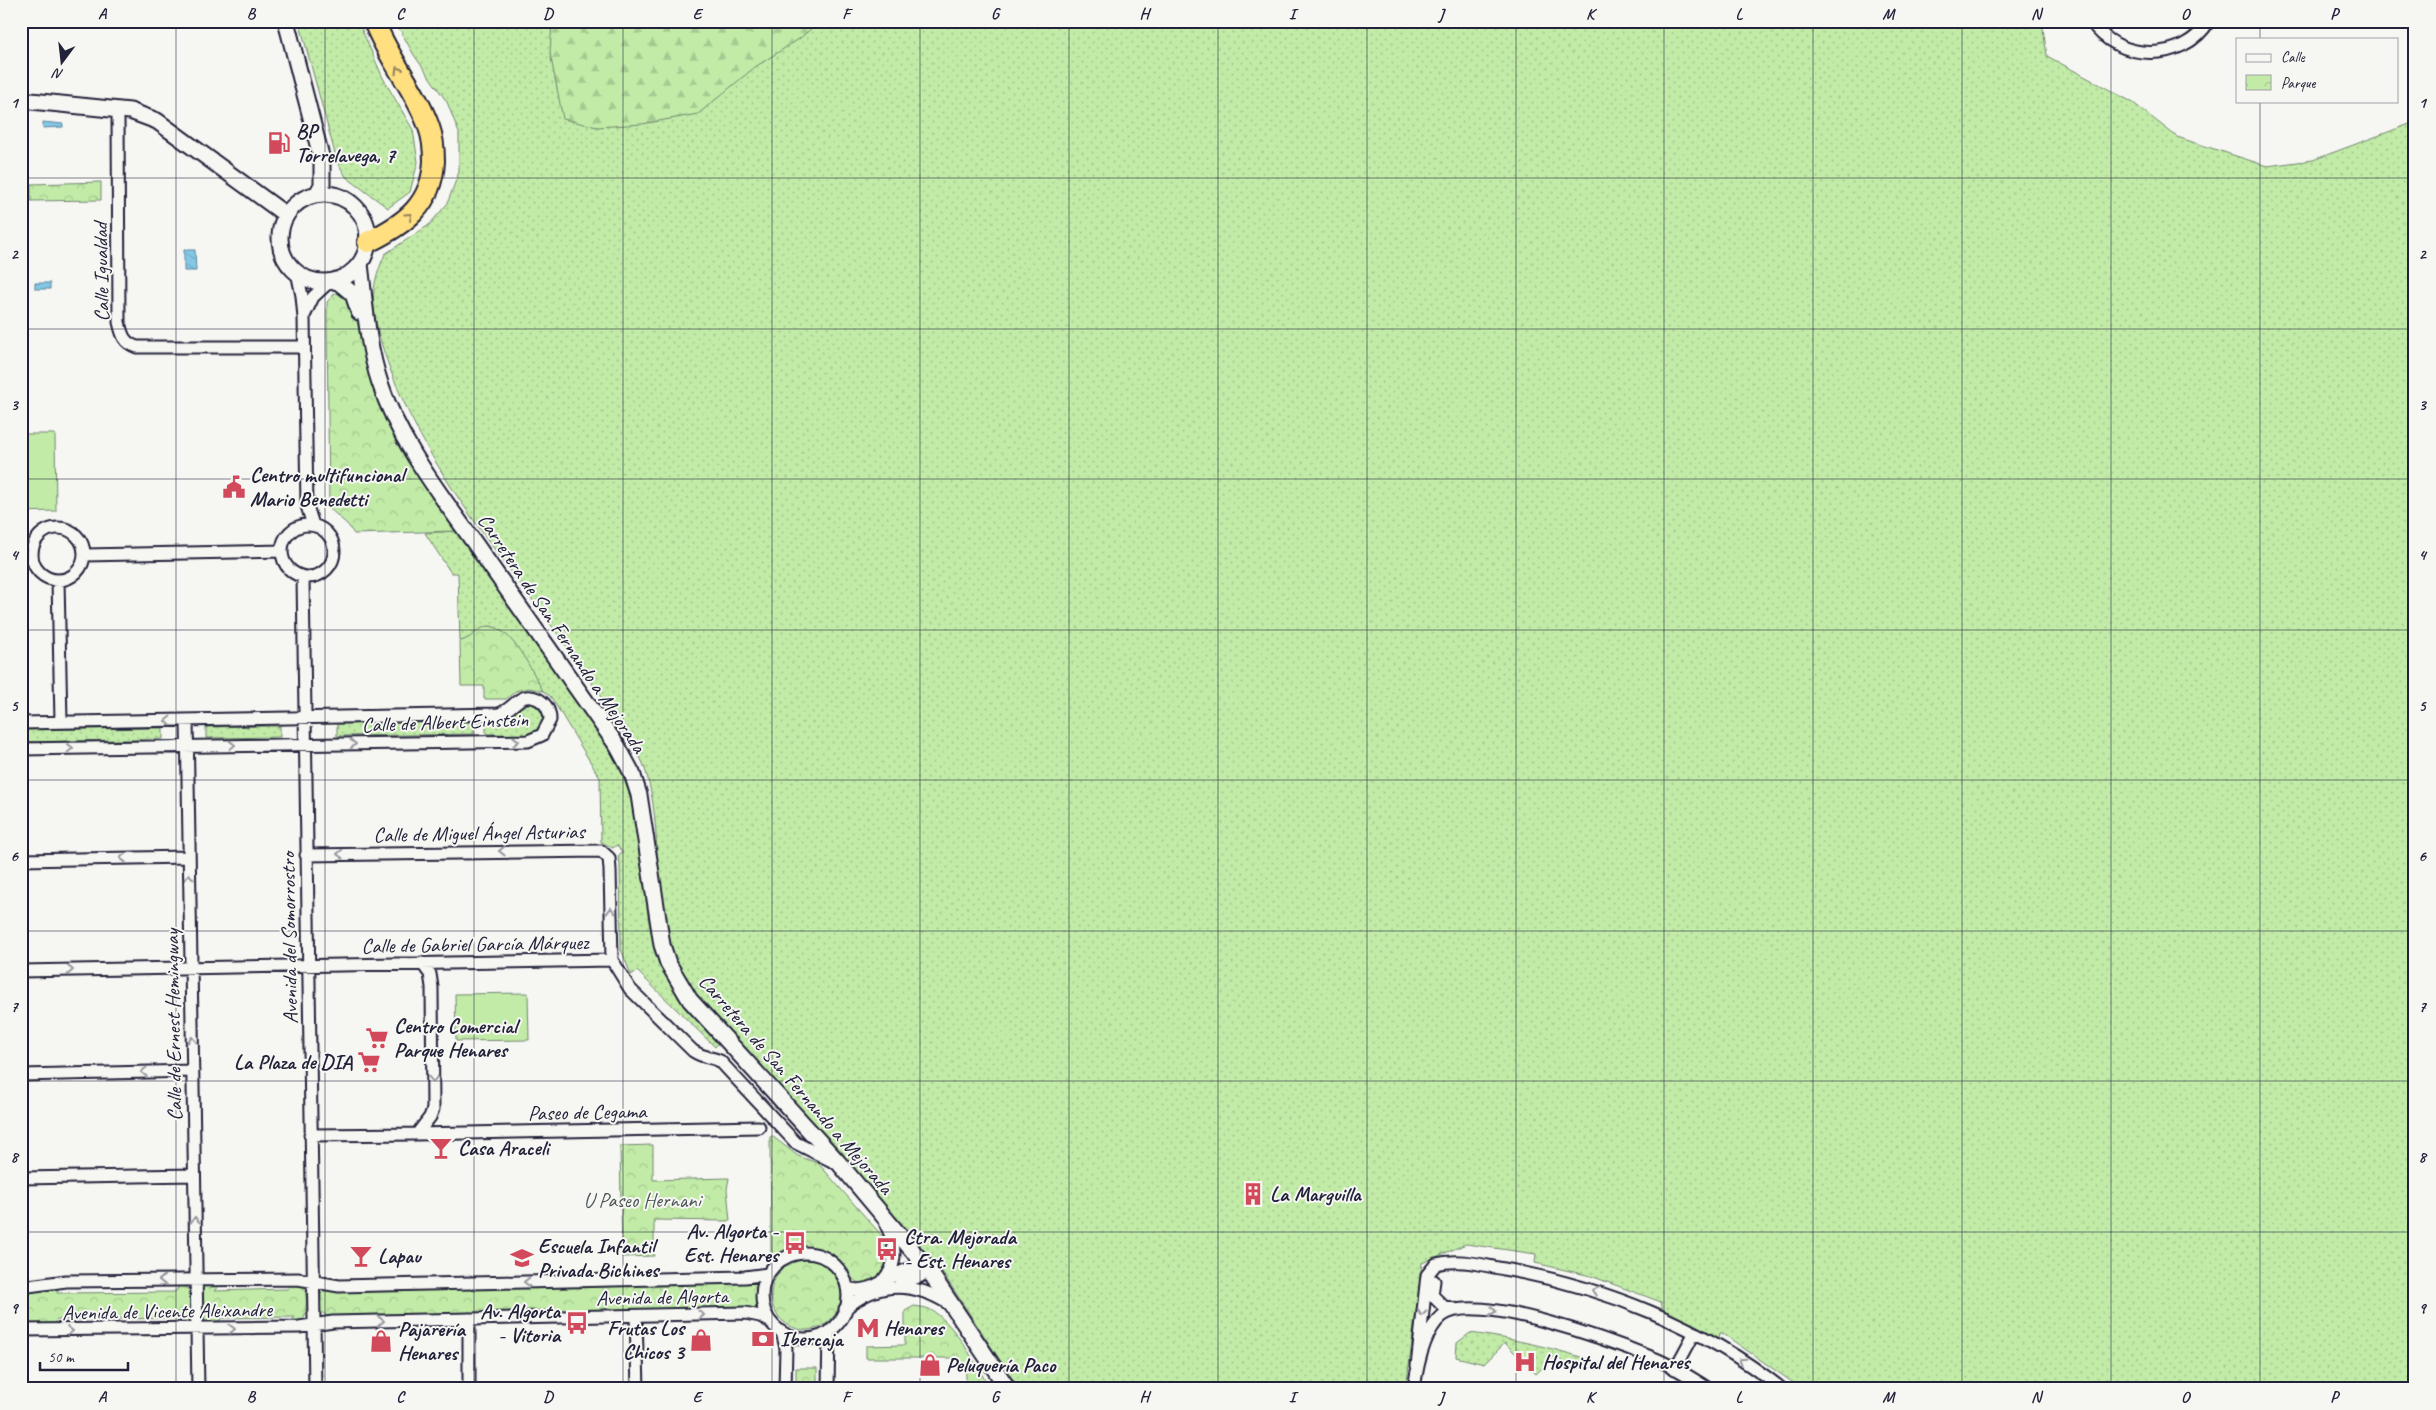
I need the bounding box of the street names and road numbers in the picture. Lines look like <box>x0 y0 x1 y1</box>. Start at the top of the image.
street label: Calle Igualdad <box>87 219 115 322</box>
street label: Carretera de San Fernando a Mejorada <box>472 508 653 759</box>
street label: Calle de Albert Einstein <box>361 706 529 738</box>
street label: Calle de Miguel Ángel Asturias <box>373 818 587 848</box>
street label: Avenida del Somorrostro <box>274 849 303 1024</box>
street label: Calle de Ernest Hemingway <box>158 927 188 1121</box>
street label: Calle de Gabriel García Márquez <box>361 929 590 959</box>
street label: Carretera de San Fernando a Mejorada <box>693 969 900 1201</box>
street label: Paseo de Cegama <box>528 1098 648 1126</box>
street label: Avenida de Algorta <box>596 1283 730 1311</box>
street label: Avenida de Vicente Aleixandre <box>62 1296 273 1326</box>

